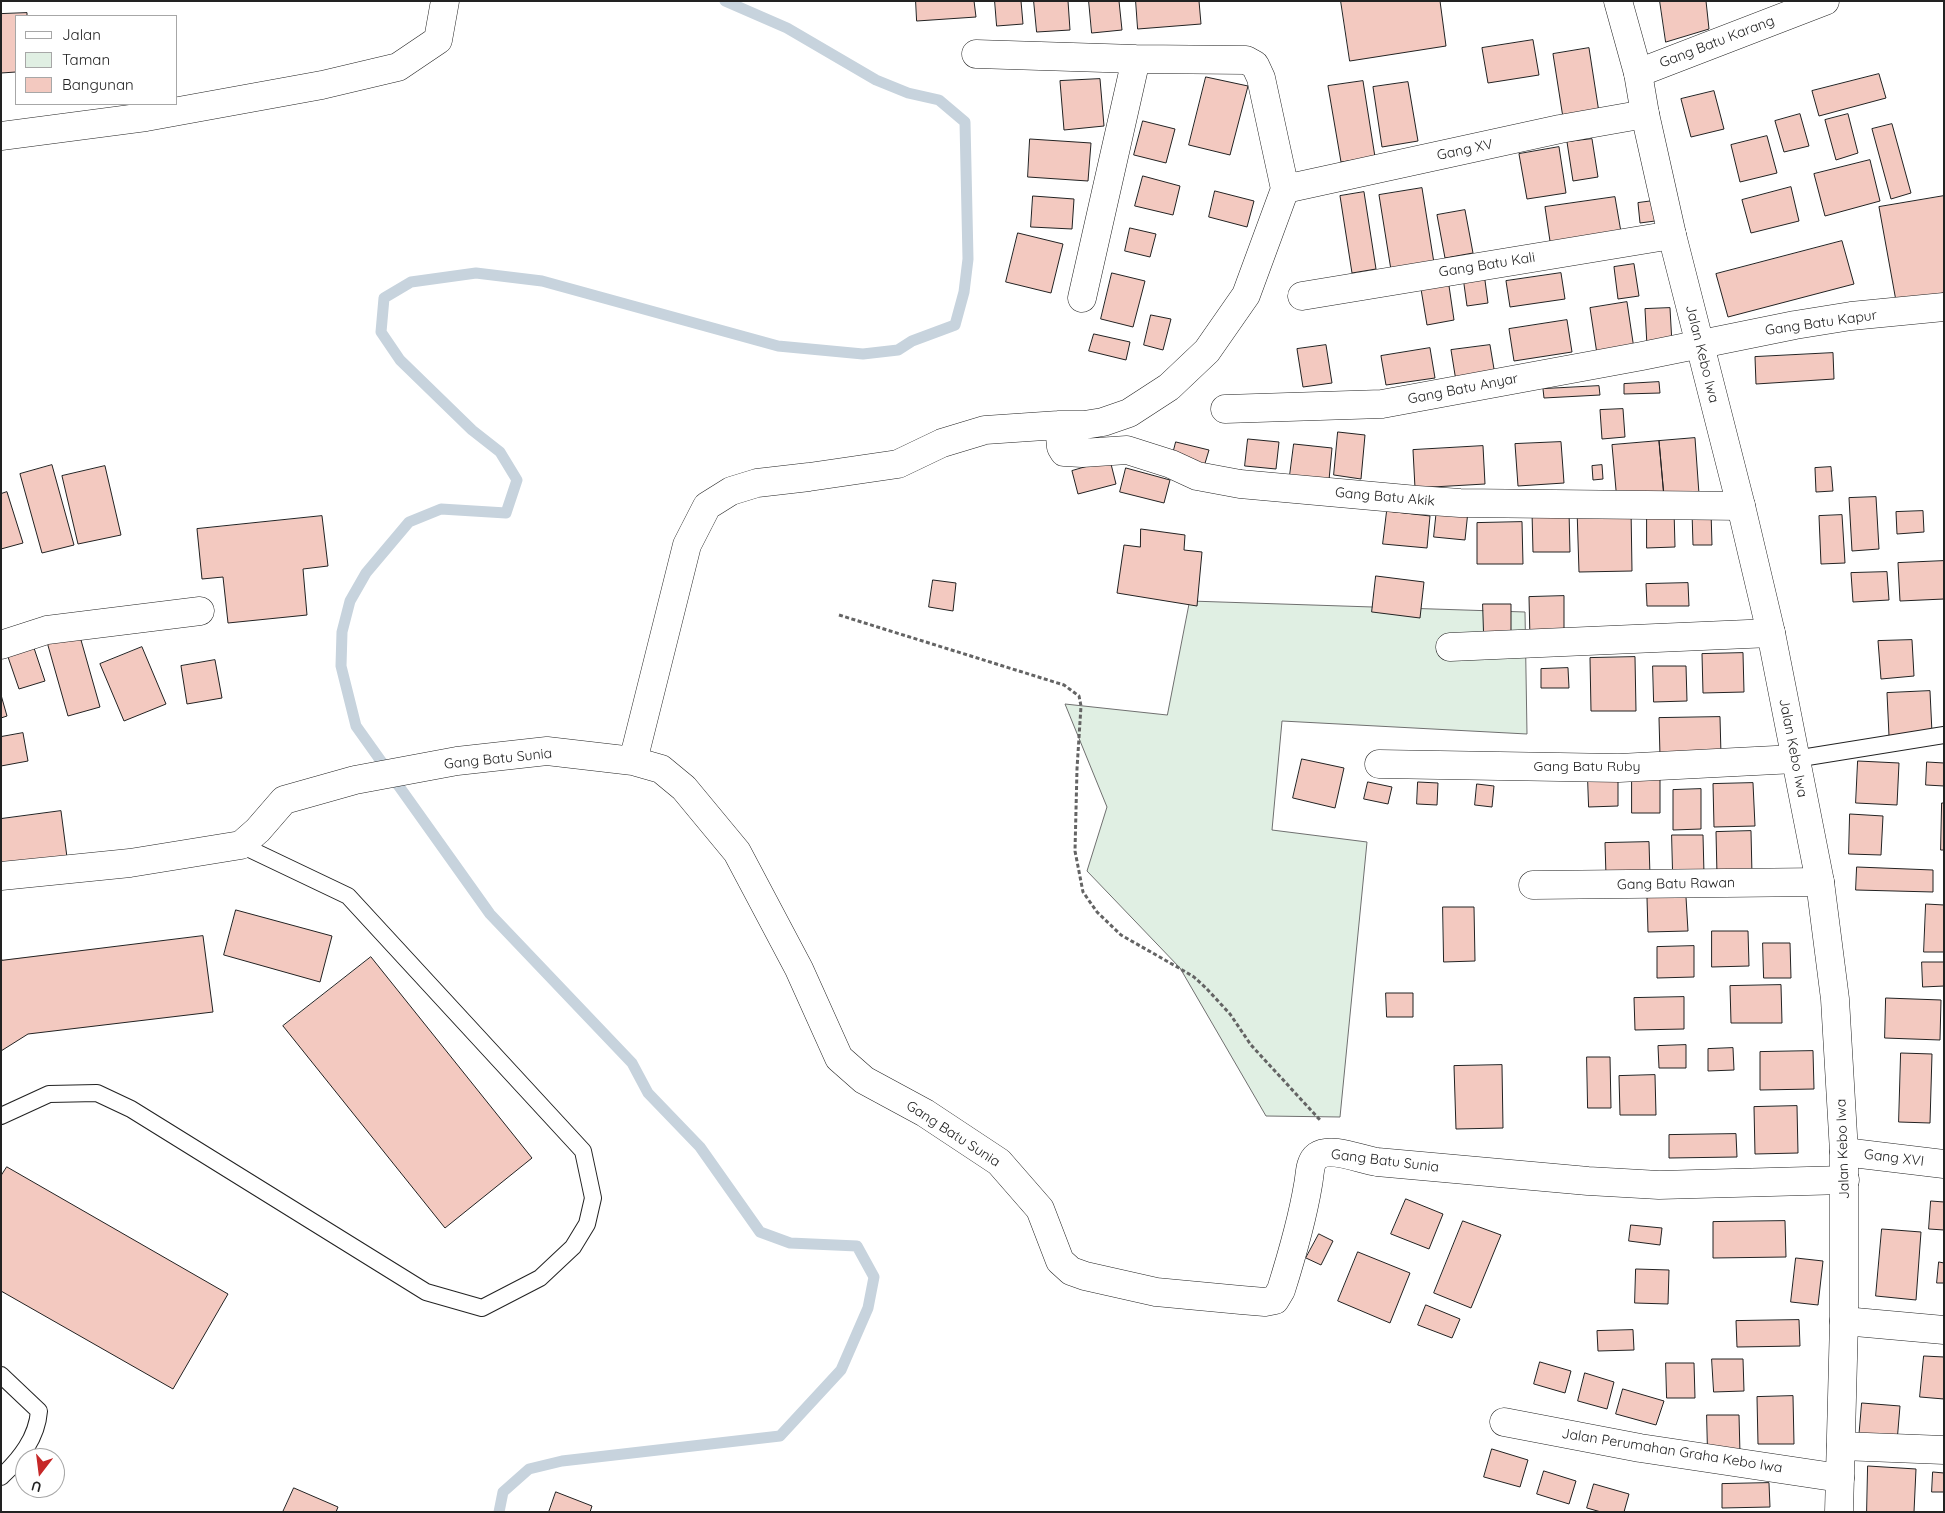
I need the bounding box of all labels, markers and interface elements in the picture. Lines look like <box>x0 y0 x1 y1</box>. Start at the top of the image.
street label: Gang Batu Karang <box>1657 12 1777 72</box>
legend <box>15 15 178 105</box>
text: Jalan <box>62 25 101 44</box>
text: Taman <box>62 50 110 69</box>
text: Bangunan <box>62 75 134 94</box>
street label: Gang XV <box>1435 136 1495 164</box>
street label: Gang Batu Kali <box>1438 249 1536 281</box>
street label: Jalan Kebo Iwa <box>1682 303 1722 405</box>
street label: Gang Batu Kapur <box>1764 307 1878 339</box>
street label: Gang Batu Anyar <box>1406 370 1520 408</box>
street label: Gang Batu Akik <box>1334 484 1436 510</box>
street label: Jalan Kebo Iwa <box>1775 697 1811 799</box>
street label: Gang Batu Sunia <box>443 745 553 773</box>
street label: Gang Batu Ruby <box>1534 759 1640 775</box>
street label: Gang Batu Rawan <box>1617 875 1735 893</box>
street label: Gang Batu Sunia <box>903 1097 1003 1171</box>
street label: Jalan Kebo Iwa <box>1833 1098 1853 1200</box>
street label: Gang Batu Sunia <box>1330 1146 1440 1176</box>
street label: Gang XVI <box>1863 1146 1925 1170</box>
street label: Jalan Perumahan Graha Kebo Iwa <box>1560 1425 1784 1477</box>
north arrow <box>15 1448 65 1498</box>
text: U <box>29 1477 43 1496</box>

